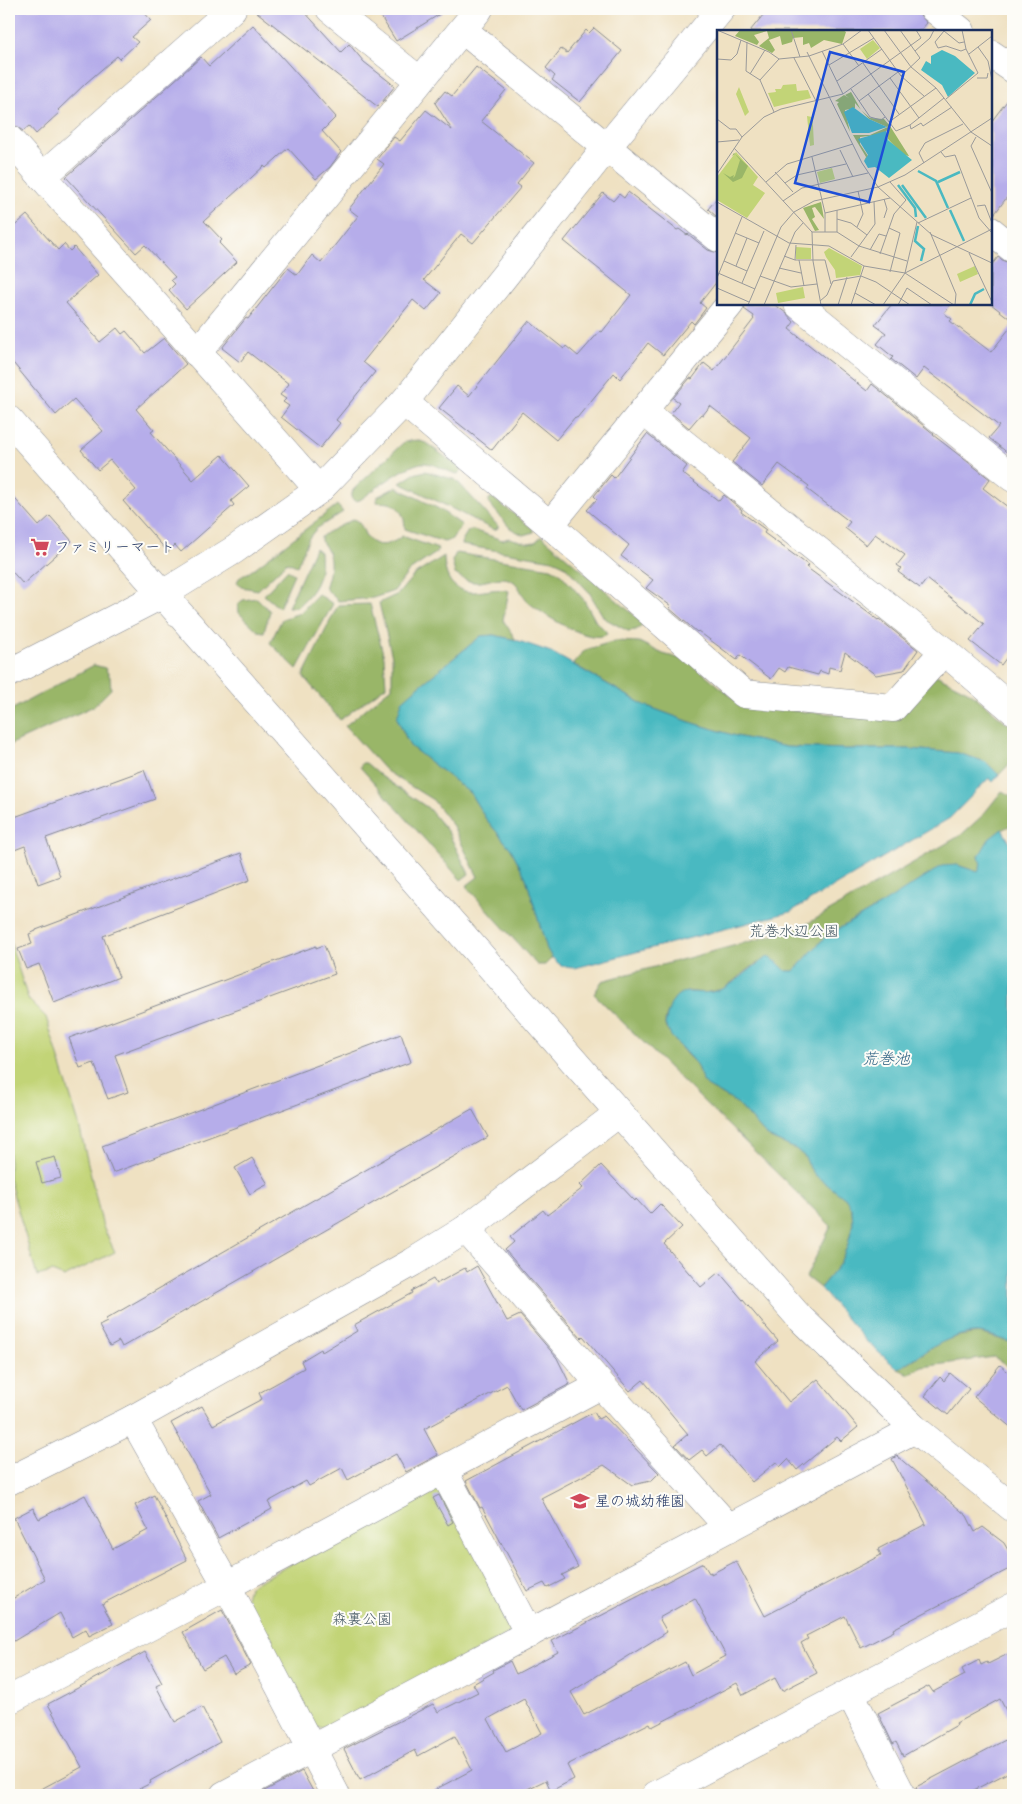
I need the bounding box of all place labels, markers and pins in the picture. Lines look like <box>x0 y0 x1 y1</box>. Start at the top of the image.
supermarket icon: ファミリーマート <box>29 536 51 558</box>
place label: ファミリーマート <box>55 537 175 558</box>
school or university icon: 星の城幼稚園 <box>569 1490 591 1512</box>
place label: 星の城幼稚園 <box>595 1491 685 1512</box>

